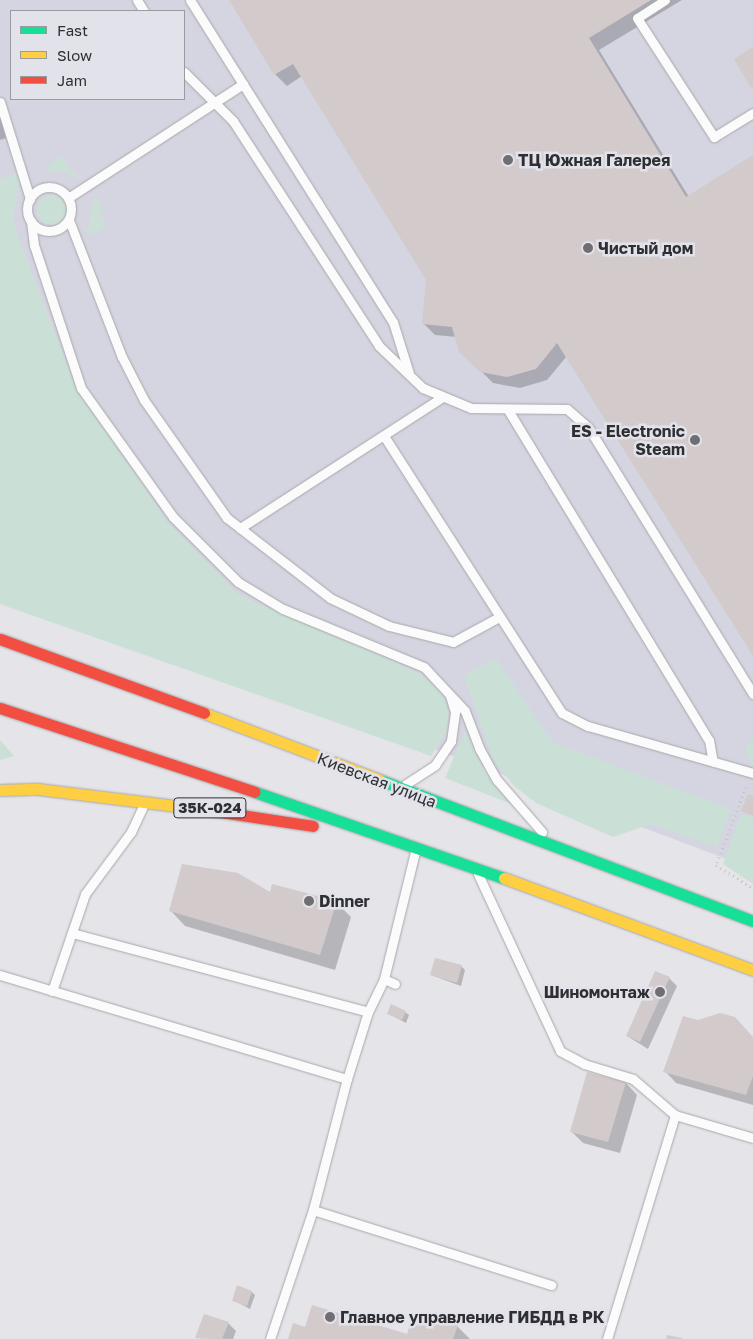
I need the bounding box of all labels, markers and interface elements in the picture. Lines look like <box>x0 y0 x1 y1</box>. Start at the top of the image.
legend <box>10 10 185 100</box>
text: Fast <box>57 21 88 39</box>
text: Slow <box>57 46 92 64</box>
text: Jam <box>57 71 87 89</box>
place label: ТЦ Южная Галерея <box>518 150 670 170</box>
marker: ТЦ Южная Галерея <box>502 154 514 166</box>
place label: Чистый дом <box>598 238 693 258</box>
marker: Чистый дом <box>582 242 594 254</box>
place label: ES - Electronic Steam <box>571 421 685 459</box>
marker: ES - Electronic Steam <box>689 434 701 446</box>
street label: Киевская улица <box>315 748 439 812</box>
road number: 35К-024 <box>172 796 248 820</box>
place label: Dinner <box>319 891 370 911</box>
marker: Dinner <box>303 895 315 907</box>
place label: Шиномонтаж <box>544 982 650 1002</box>
marker: Шиномонтаж <box>654 986 666 998</box>
place label: Главное управление ГИБДД в РК <box>340 1307 605 1327</box>
marker: Главное управление ГИБДД в РК <box>324 1311 336 1323</box>

